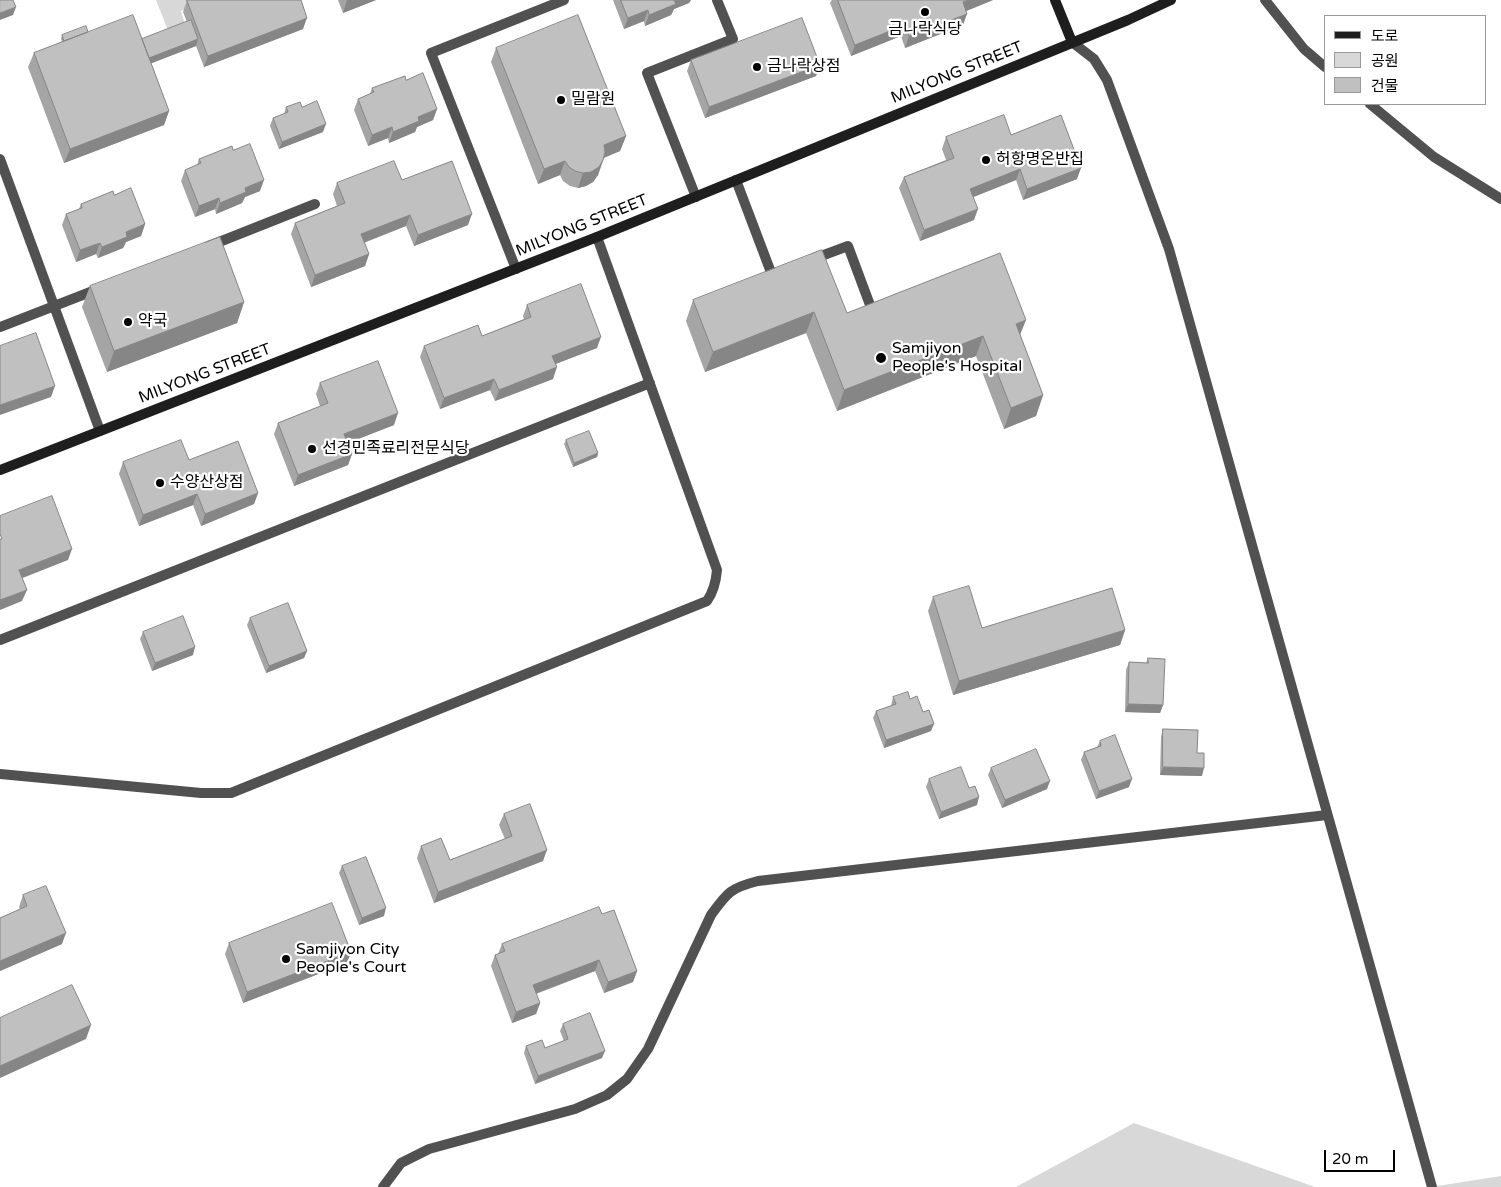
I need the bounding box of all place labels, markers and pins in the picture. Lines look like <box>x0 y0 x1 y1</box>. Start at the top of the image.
marker: 금나락식당 <box>919 6 931 18</box>
place label: 금나락식당 <box>888 20 962 40</box>
place label: 금나락상점 <box>767 57 841 77</box>
marker: 금나락상점 <box>751 61 763 73</box>
place label: 밀람원 <box>571 90 615 110</box>
marker: 밀람원 <box>555 94 567 106</box>
place label: 허항명온반집 <box>996 150 1084 170</box>
marker: 허항명온반집 <box>980 154 992 166</box>
place label: 약국 <box>138 312 167 332</box>
marker: 약국 <box>122 316 134 328</box>
place label: Samjiyon People's Hospital <box>892 339 1022 377</box>
marker: Samjiyon People's Hospital <box>874 351 888 365</box>
place label: 선경민족료리전문식당 <box>322 439 469 459</box>
marker: 선경민족료리전문식당 <box>306 443 318 455</box>
place label: 수양산상점 <box>170 473 244 493</box>
marker: 수양산상점 <box>154 477 166 489</box>
place label: Samjiyon City People's Court <box>296 940 406 978</box>
marker: Samjiyon City People's Court <box>280 953 292 965</box>

